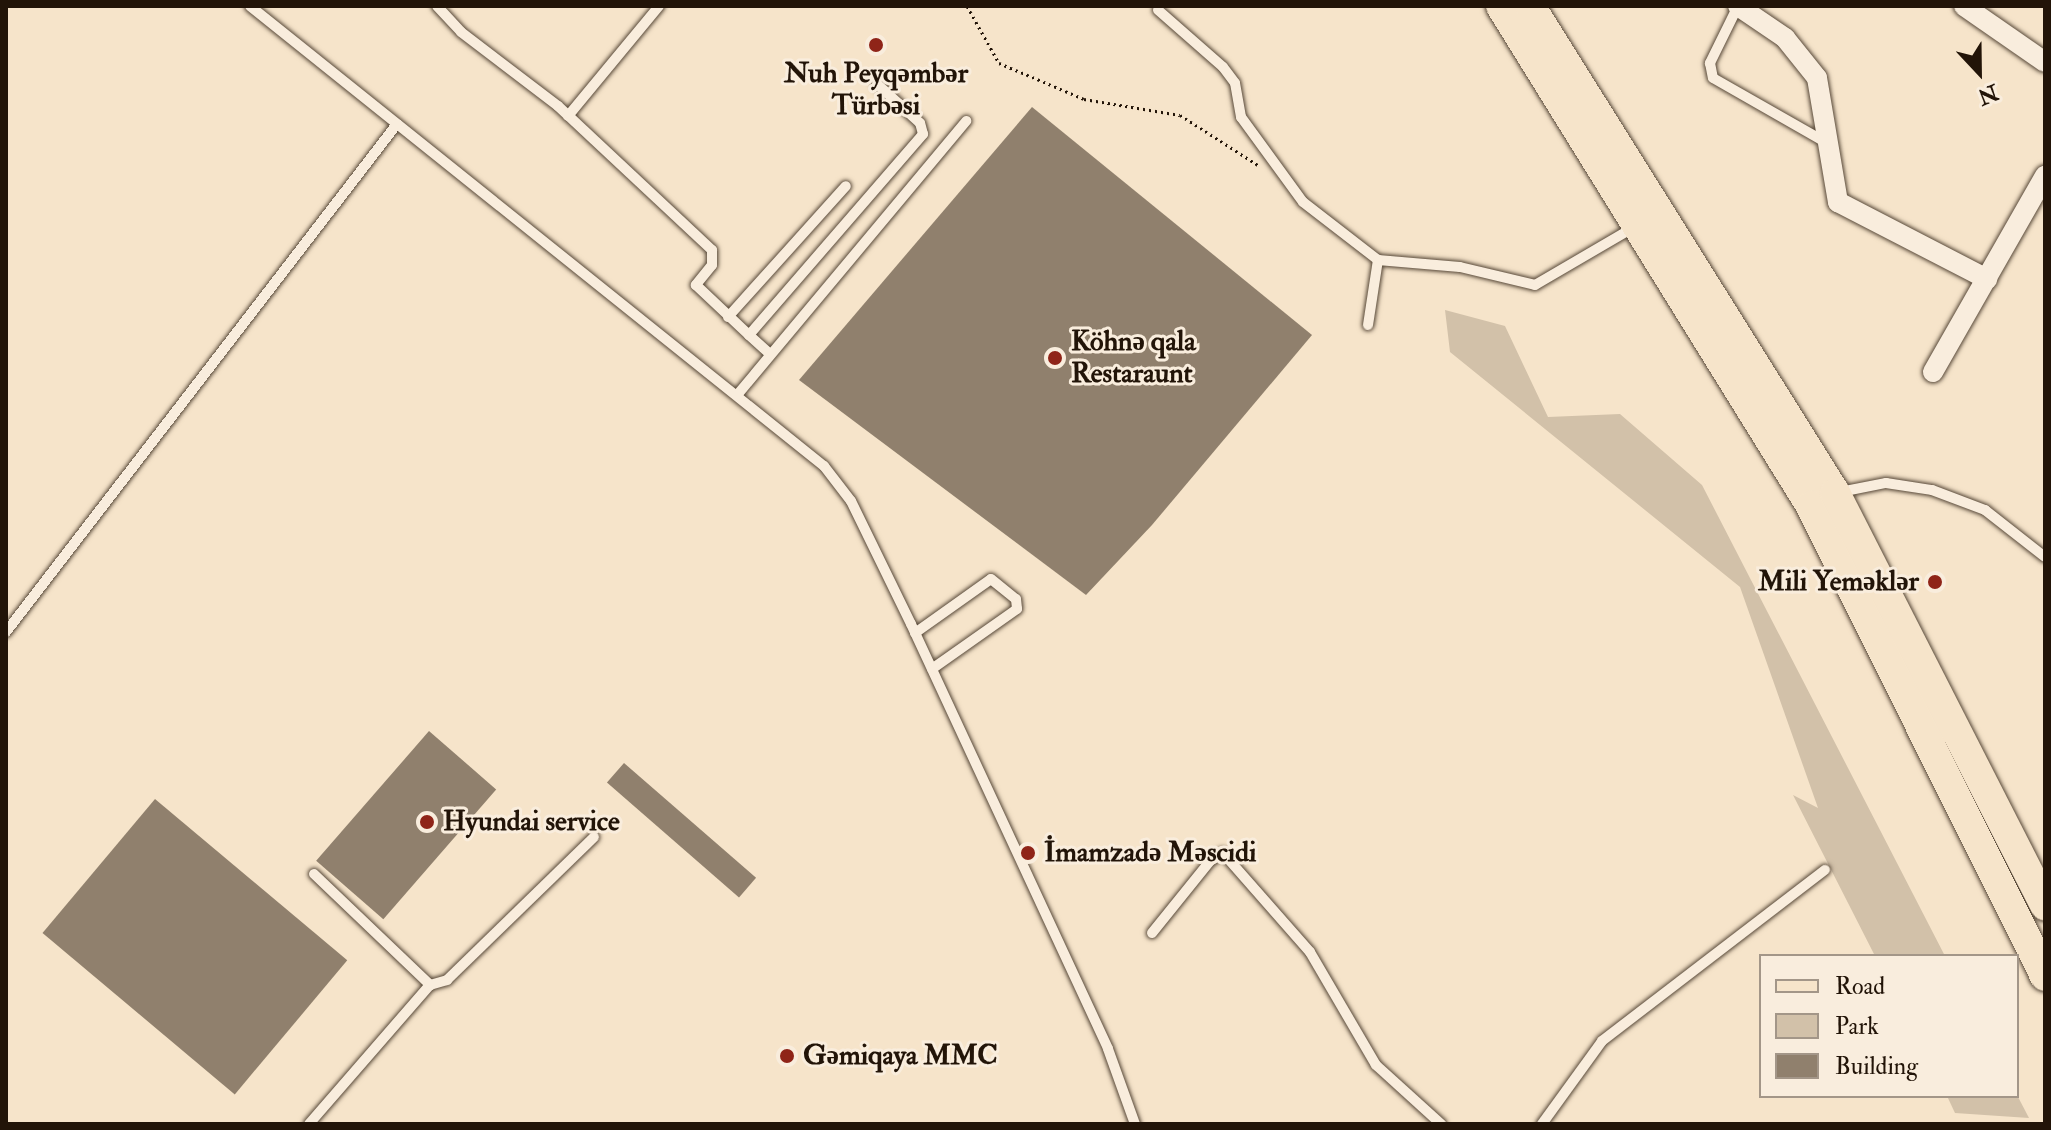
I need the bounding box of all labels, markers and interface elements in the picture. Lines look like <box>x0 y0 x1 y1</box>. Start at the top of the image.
north arrow <box>1939 32 2019 112</box>
marker: Nuh Peyqəmbər Türbəsi <box>867 36 885 54</box>
place label: Nuh Peyqəmbər Türbəsi <box>784 57 968 123</box>
text: N <box>1974 78 2002 111</box>
place label: Köhnə qala Restaraunt <box>1071 325 1196 391</box>
marker: Köhnə qala Restaraunt <box>1046 349 1064 367</box>
place label: Mili Yeməklər <box>1758 565 1919 599</box>
marker: Mili Yeməklər <box>1926 573 1944 591</box>
place label: Hyundai service <box>443 805 620 839</box>
marker: Hyundai service <box>418 813 436 831</box>
place label: İmamzadə Məscidi <box>1044 836 1256 870</box>
marker: İmamzadə Məscidi <box>1019 844 1037 862</box>
legend <box>1759 954 2019 1098</box>
text: Road <box>1835 971 1885 1002</box>
text: Park <box>1835 1011 1879 1042</box>
place label: Gəmiqaya MMC <box>803 1039 998 1073</box>
marker: Gəmiqaya MMC <box>778 1047 796 1065</box>
text: Building <box>1835 1051 1918 1082</box>

